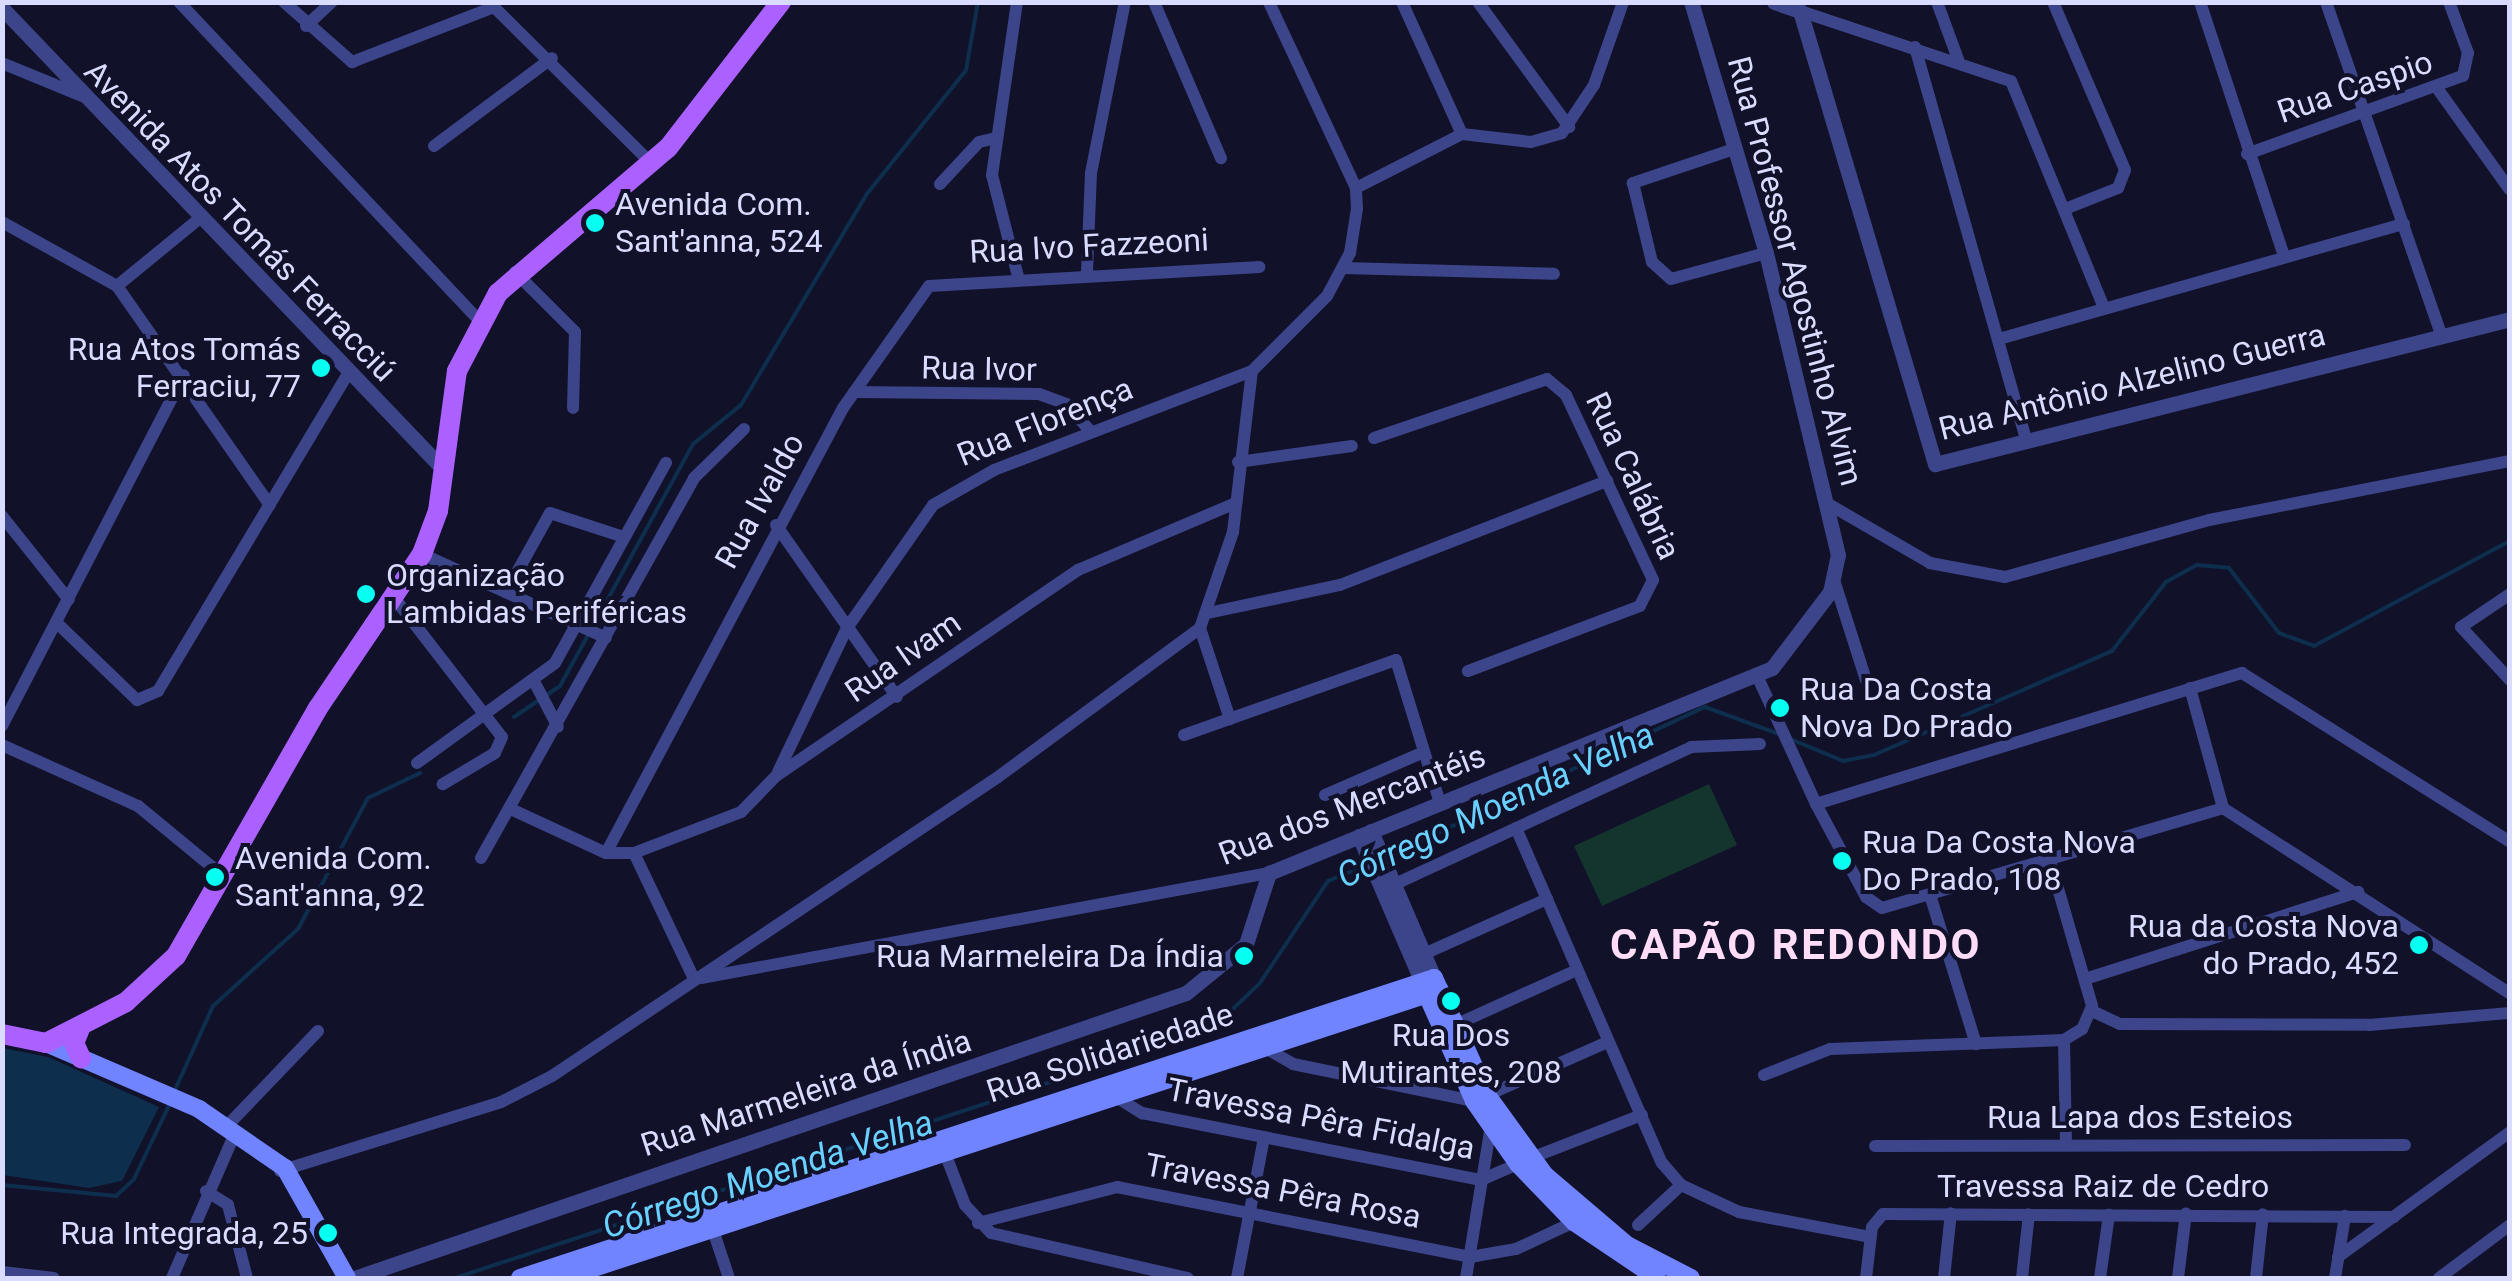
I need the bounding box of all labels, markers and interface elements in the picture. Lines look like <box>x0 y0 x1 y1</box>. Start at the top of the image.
street label: Rua Caspio <box>2272 43 2438 131</box>
street label: Avenida Atos Tomás Ferracciú <box>76 52 404 390</box>
street label: Rua Professor Agostinho Alvim <box>1719 52 1871 490</box>
place label: Avenida Com. Sant'anna, 524 <box>615 186 823 261</box>
marker: Avenida Com. Sant'anna, 524 <box>584 212 606 234</box>
street label: Rua Ivo Fazzeoni <box>968 221 1210 271</box>
street label: Rua Antônio Alzelino Guerra <box>1935 315 2329 449</box>
place label: Rua Atos Tomás Ferraciu, 77 <box>67 331 301 406</box>
street label: Rua Ivor <box>921 349 1037 389</box>
marker: Rua Atos Tomás Ferraciu, 77 <box>310 357 332 379</box>
street label: Rua Florença <box>952 369 1138 475</box>
street label: Rua Calábria <box>1578 386 1688 566</box>
street label: Rua Ivaldo <box>707 427 813 575</box>
place label: Organização Lambidas Periféricas <box>386 557 687 632</box>
marker: Organização Lambidas Periféricas <box>355 583 377 605</box>
street label: Rua Ivam <box>838 603 968 711</box>
place label: Rua Da Costa Nova Do Prado <box>1800 671 2013 746</box>
marker: Rua Da Costa Nova Do Prado <box>1769 697 1791 719</box>
water label: Córrego Moenda Velha <box>1331 714 1661 898</box>
street label: Rua dos Mercantéis <box>1213 736 1491 874</box>
place label: Rua Da Costa Nova Do Prado, 108 <box>1862 824 2136 899</box>
place label: Avenida Com. Sant'anna, 92 <box>235 840 432 915</box>
marker: Rua Da Costa Nova Do Prado, 108 <box>1831 850 1853 872</box>
marker: Avenida Com. Sant'anna, 92 <box>204 866 226 888</box>
place label: Rua da Costa Nova do Prado, 452 <box>2128 908 2399 983</box>
district label: CAPÃO REDONDO <box>1610 920 1982 970</box>
marker: Rua da Costa Nova do Prado, 452 <box>2408 934 2430 956</box>
place label: Rua Marmeleira Da Índia <box>876 937 1224 975</box>
marker: Rua Marmeleira Da Índia <box>1233 945 1255 967</box>
marker: Rua Dos Mutirantes, 208 <box>1440 990 1462 1012</box>
street label: Rua Solidariedade <box>982 995 1238 1111</box>
place label: Rua Dos Mutirantes, 208 <box>1340 1017 1562 1092</box>
street label: Rua Marmeleira da Índia <box>636 1021 976 1165</box>
street label: Travessa Pêra Fidalga <box>1164 1070 1478 1168</box>
street label: Rua Lapa dos Esteios <box>1987 1098 2293 1136</box>
water label: Córrego Moenda Velha <box>597 1102 939 1248</box>
street label: Travessa Pêra Rosa <box>1142 1145 1424 1237</box>
street label: Travessa Raiz de Cedro <box>1937 1167 2269 1205</box>
place label: Rua Integrada, 25 <box>60 1214 308 1252</box>
marker: Rua Integrada, 25 <box>317 1222 339 1244</box>

